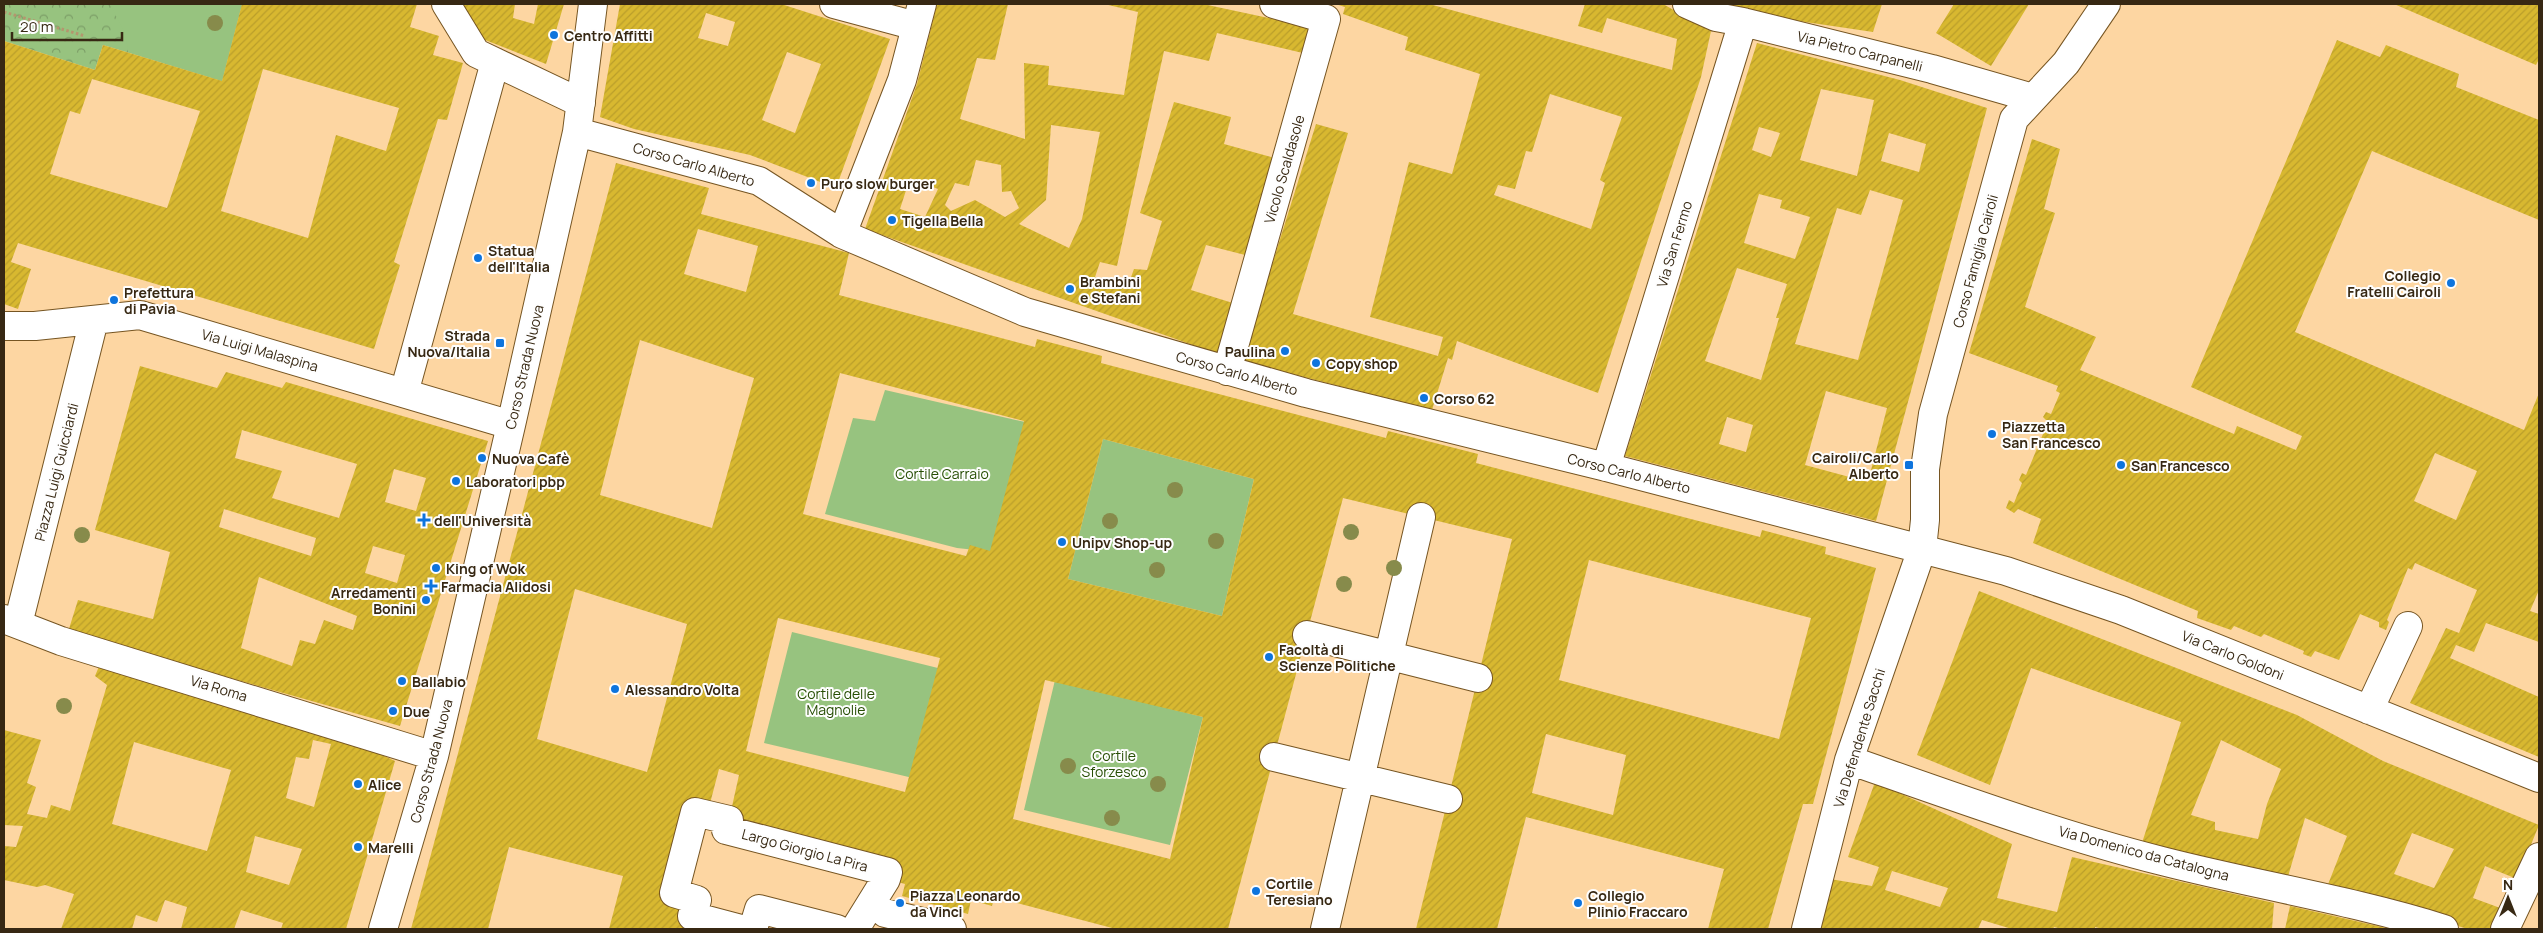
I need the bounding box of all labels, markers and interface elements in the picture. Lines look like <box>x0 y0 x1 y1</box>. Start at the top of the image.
scale bar <box>12 10 122 42</box>
text: 20 m <box>20 16 53 37</box>
place label: Centro Affitti <box>564 26 653 45</box>
street label: Via Pietro Carpanelli <box>1795 26 1925 76</box>
marker: Centro Affitti <box>548 29 560 41</box>
street label: Vicolo Scaldasole <box>1259 112 1309 226</box>
street label: Corso Carlo Alberto <box>631 138 757 190</box>
place label: Puro slow burger <box>821 174 935 193</box>
marker: Puro slow burger <box>805 177 817 189</box>
street label: Corso Famiglia Cairoli <box>1948 192 2002 330</box>
street label: Via San Fermo <box>1652 198 1696 290</box>
place label: Tigella Bella <box>902 211 983 230</box>
marker: Tigella Bella <box>886 214 898 226</box>
place label: Statua dell'Italia <box>488 241 550 276</box>
marker: Statua dell'Italia <box>472 252 484 264</box>
place label: Collegio Fratelli Cairoli <box>2347 266 2441 301</box>
place label: Brambini e Stefani <box>1080 272 1140 307</box>
marker: Collegio Fratelli Cairoli <box>2445 277 2457 289</box>
place label: Prefettura di Pavia <box>124 283 194 318</box>
marker: Brambini e Stefani <box>1064 283 1076 295</box>
marker: Prefettura di Pavia <box>108 294 120 306</box>
street label: Corso Strada Nuova <box>500 303 548 431</box>
street label: Via Luigi Malaspina <box>199 324 321 376</box>
place label: Strada Nuova/Italia <box>407 326 490 361</box>
marker: Strada Nuova/Italia <box>494 337 506 349</box>
place label: Paulina <box>1225 342 1275 361</box>
marker: Paulina <box>1279 345 1291 357</box>
street label: Corso Carlo Alberto <box>1174 347 1300 399</box>
place label: Copy shop <box>1326 354 1398 373</box>
marker: Copy shop <box>1310 357 1322 369</box>
place label: Corso 62 <box>1434 389 1494 408</box>
marker: Corso 62 <box>1418 392 1430 404</box>
street label: Piazza Luigi Guicciardi <box>30 401 82 543</box>
place label: Piazzetta San Francesco <box>2002 417 2101 452</box>
marker: Piazzetta San Francesco <box>1986 428 1998 440</box>
place label: Cairoli/Carlo Alberto <box>1812 448 1899 483</box>
place label: Nuova Cafè <box>492 449 570 468</box>
street label: Corso Carlo Alberto <box>1566 449 1692 497</box>
marker: Nuova Cafè <box>476 452 488 464</box>
place label: San Francesco <box>2131 456 2230 475</box>
marker: Cairoli/Carlo Alberto <box>1903 459 1915 471</box>
marker: San Francesco <box>2115 459 2127 471</box>
park label: Cortile Carraio <box>895 464 989 483</box>
place label: Laboratori pbp <box>466 472 565 491</box>
marker: Laboratori pbp <box>450 475 462 487</box>
place label: dell'Università <box>434 511 531 530</box>
marker: dell'Università <box>418 514 430 526</box>
place label: Unipv Shop-up <box>1072 533 1173 552</box>
marker: Unipv Shop-up <box>1056 536 1068 548</box>
place label: King of Wok <box>446 559 525 578</box>
marker: King of Wok <box>430 562 442 574</box>
place label: Farmacia Alidosi <box>441 577 551 596</box>
marker: Farmacia Alidosi <box>425 580 437 592</box>
place label: Arredamenti Bonini <box>331 583 416 618</box>
marker: Arredamenti Bonini <box>420 594 432 606</box>
street label: Via Carlo Goldoni <box>2179 626 2287 684</box>
place label: Facoltà di Scienze Politiche <box>1279 640 1396 675</box>
marker: Facoltà di Scienze Politiche <box>1263 651 1275 663</box>
street label: Via Defendente Sacchi <box>1829 666 1889 810</box>
street label: Via Roma <box>188 670 250 706</box>
place label: Ballabio <box>412 672 466 691</box>
marker: Ballabio <box>396 675 408 687</box>
place label: Alessandro Volta <box>625 680 739 699</box>
marker: Alessandro Volta <box>609 683 621 695</box>
park label: Cortile delle Magnolie <box>797 684 875 719</box>
street label: Corso Strada Nuova <box>405 697 457 825</box>
place label: Due <box>403 702 430 721</box>
marker: Due <box>387 705 399 717</box>
park label: Cortile Sforzesco <box>1082 746 1146 781</box>
place label: Alice <box>368 775 402 794</box>
marker: Alice <box>352 778 364 790</box>
street label: Via Domenico da Catalogna <box>2057 821 2231 885</box>
street label: Largo Giorgio La Pira <box>740 824 870 876</box>
place label: Marelli <box>368 838 414 857</box>
marker: Marelli <box>352 841 364 853</box>
north arrow <box>2483 873 2533 923</box>
place label: Cortile Teresiano <box>1266 874 1333 909</box>
text: N <box>2503 875 2513 894</box>
marker: Cortile Teresiano <box>1250 885 1262 897</box>
place label: Piazza Leonardo da Vinci <box>910 886 1021 921</box>
place label: Collegio Plinio Fraccaro <box>1588 886 1688 921</box>
marker: Piazza Leonardo da Vinci <box>894 897 906 909</box>
marker: Collegio Plinio Fraccaro <box>1572 897 1584 909</box>

